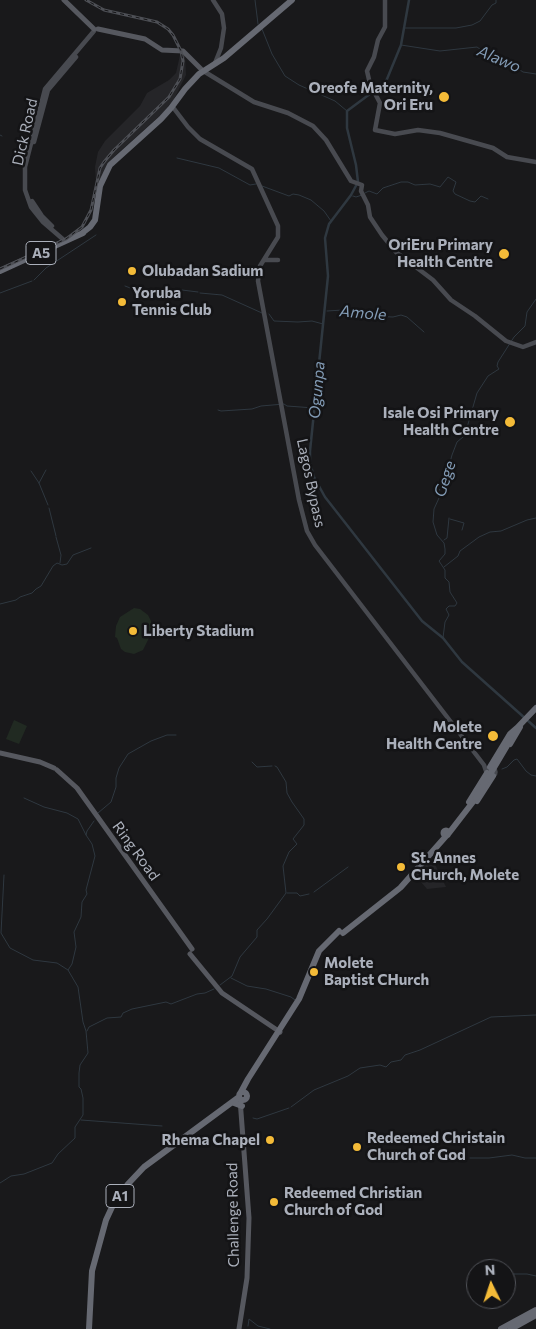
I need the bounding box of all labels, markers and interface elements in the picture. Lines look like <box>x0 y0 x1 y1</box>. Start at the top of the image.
water label: Alawo <box>474 41 524 77</box>
place label: Oreofe Maternity, Ori Eru <box>308 79 433 114</box>
marker: Oreofe Maternity, Ori Eru <box>437 90 451 104</box>
street label: Dick Road <box>9 97 41 167</box>
place label: OriEru Primary Health Centre <box>388 236 493 271</box>
road number: A5 <box>26 242 56 264</box>
marker: OriEru Primary Health Centre <box>497 247 511 261</box>
place label: Olubadan Sadium <box>142 262 263 280</box>
marker: Olubadan Sadium <box>126 265 138 277</box>
place label: Yoruba Tennis Club <box>132 284 212 319</box>
marker: Yoruba Tennis Club <box>116 296 128 308</box>
water label: Amole <box>339 301 387 325</box>
water label: Ogunpa <box>305 360 329 420</box>
place label: Isale Osi Primary Health Centre <box>383 404 499 439</box>
marker: Isale Osi Primary Health Centre <box>503 415 517 429</box>
street label: Lagos Bypass <box>293 437 329 529</box>
water label: Gege <box>430 458 460 500</box>
place label: Liberty Stadium <box>143 622 254 640</box>
marker: Liberty Stadium <box>127 625 139 637</box>
place label: Molete Health Centre <box>386 718 482 753</box>
marker: Molete Health Centre <box>486 729 500 743</box>
street label: Ring Road <box>109 818 163 884</box>
place label: St. Annes CHurch, Molete <box>411 849 519 884</box>
marker: St. Annes CHurch, Molete <box>395 861 407 873</box>
place label: Molete Baptist CHurch <box>324 954 429 989</box>
marker: Molete Baptist CHurch <box>308 966 320 978</box>
place label: Redeemed Christain Church of God <box>367 1129 505 1164</box>
place label: Rhema Chapel <box>161 1131 260 1149</box>
marker: Rhema Chapel <box>264 1134 276 1146</box>
marker: Redeemed Christain Church of God <box>351 1141 363 1153</box>
street label: Challenge Road <box>223 1163 243 1267</box>
road number: A1 <box>106 1184 134 1208</box>
place label: Redeemed Christian Church of God <box>284 1184 422 1219</box>
marker: Redeemed Christian Church of God <box>268 1196 280 1208</box>
north arrow <box>466 1259 516 1309</box>
text: N <box>484 1261 496 1278</box>

